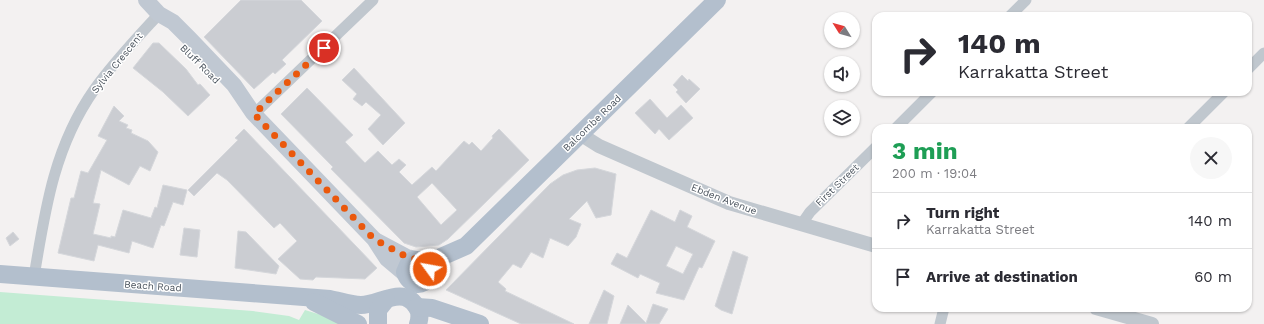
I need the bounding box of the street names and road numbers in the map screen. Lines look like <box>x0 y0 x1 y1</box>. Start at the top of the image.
street label: Sylvia Crescent <box>89 30 145 95</box>
street label: Bluff Road <box>178 42 222 86</box>
street label: Balcombe Road <box>561 93 623 153</box>
street label: First Street <box>813 161 861 208</box>
street label: Ebden Avenue <box>690 181 759 217</box>
street label: Beach Road <box>124 279 182 293</box>

